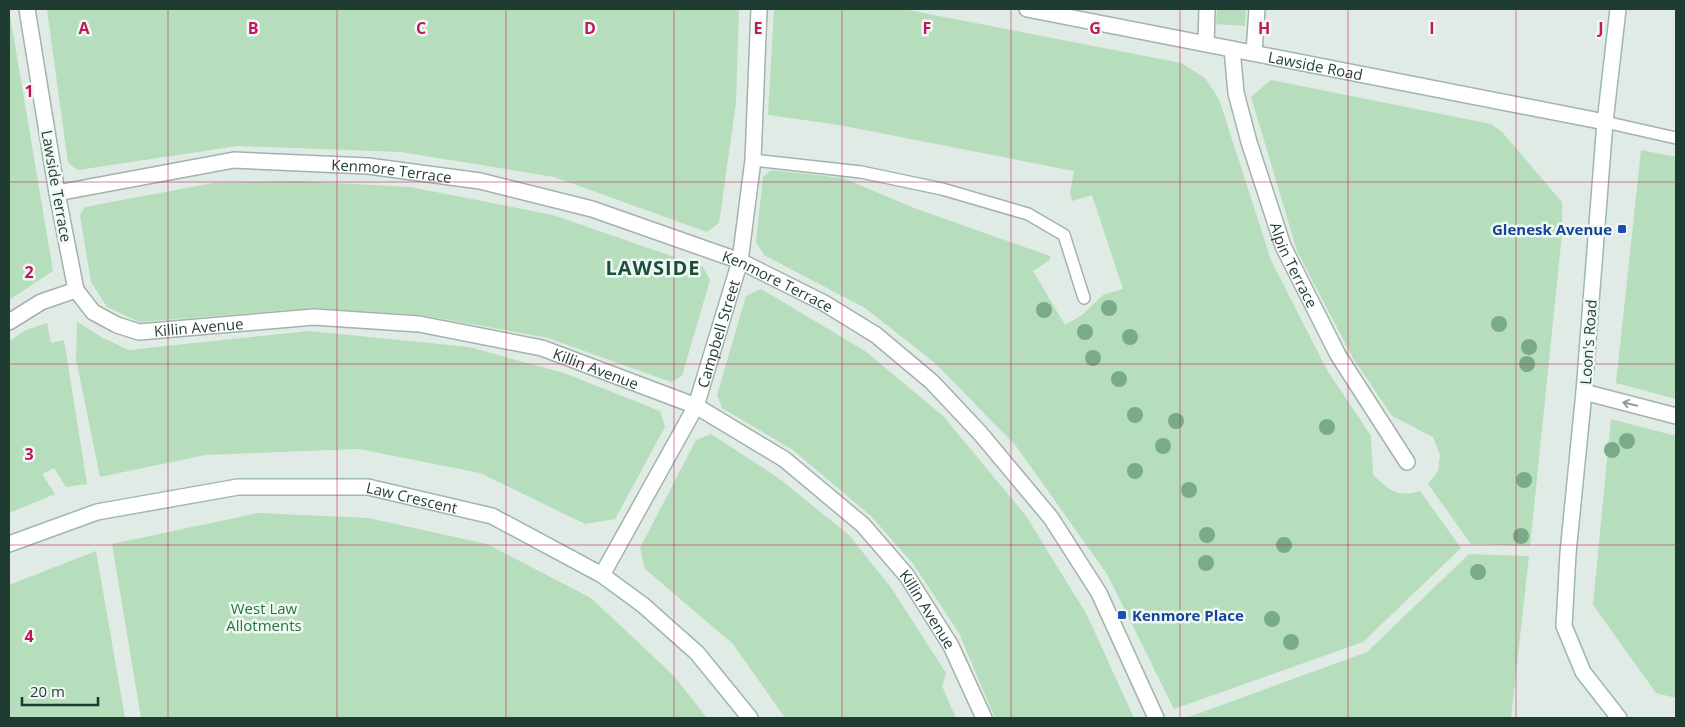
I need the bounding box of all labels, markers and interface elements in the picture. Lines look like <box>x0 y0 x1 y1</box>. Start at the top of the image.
text: A <box>78 17 90 39</box>
text: B <box>248 17 258 39</box>
text: C <box>416 17 426 39</box>
text: D <box>584 17 596 39</box>
text: E <box>754 17 763 39</box>
text: F <box>923 17 931 39</box>
text: G <box>1089 17 1101 39</box>
text: H <box>1258 17 1270 39</box>
text: I <box>1429 17 1435 39</box>
text: J <box>1596 17 1604 39</box>
street label: Lawside Road <box>1266 46 1365 84</box>
text: 1 <box>24 80 34 102</box>
street label: Lawside Terrace <box>37 129 77 243</box>
street label: Kenmore Terrace <box>331 154 453 187</box>
place label: Glenesk Avenue <box>1492 219 1612 239</box>
street label: Alpin Terrace <box>1266 220 1323 311</box>
marker: Glenesk Avenue <box>1616 223 1628 235</box>
street label: Kenmore Terrace <box>720 246 837 316</box>
district label: LAWSIDE <box>605 254 701 281</box>
text: 2 <box>24 261 34 283</box>
street label: Campbell Street <box>692 277 744 390</box>
street label: Loon's Road <box>1575 299 1601 385</box>
street label: Killin Avenue <box>153 313 244 341</box>
street label: Killin Avenue <box>550 343 641 393</box>
one-way arrow <box>1622 399 1638 408</box>
text: 3 <box>24 443 34 465</box>
street label: Law Crescent <box>364 477 460 518</box>
street label: Killin Avenue <box>896 565 960 652</box>
park label: West Law Allotments <box>226 598 302 635</box>
place label: Kenmore Place <box>1132 605 1244 625</box>
marker: Kenmore Place <box>1116 609 1128 621</box>
text: 4 <box>24 625 34 647</box>
scale bar <box>22 674 99 706</box>
text: 20 m <box>30 681 65 701</box>

